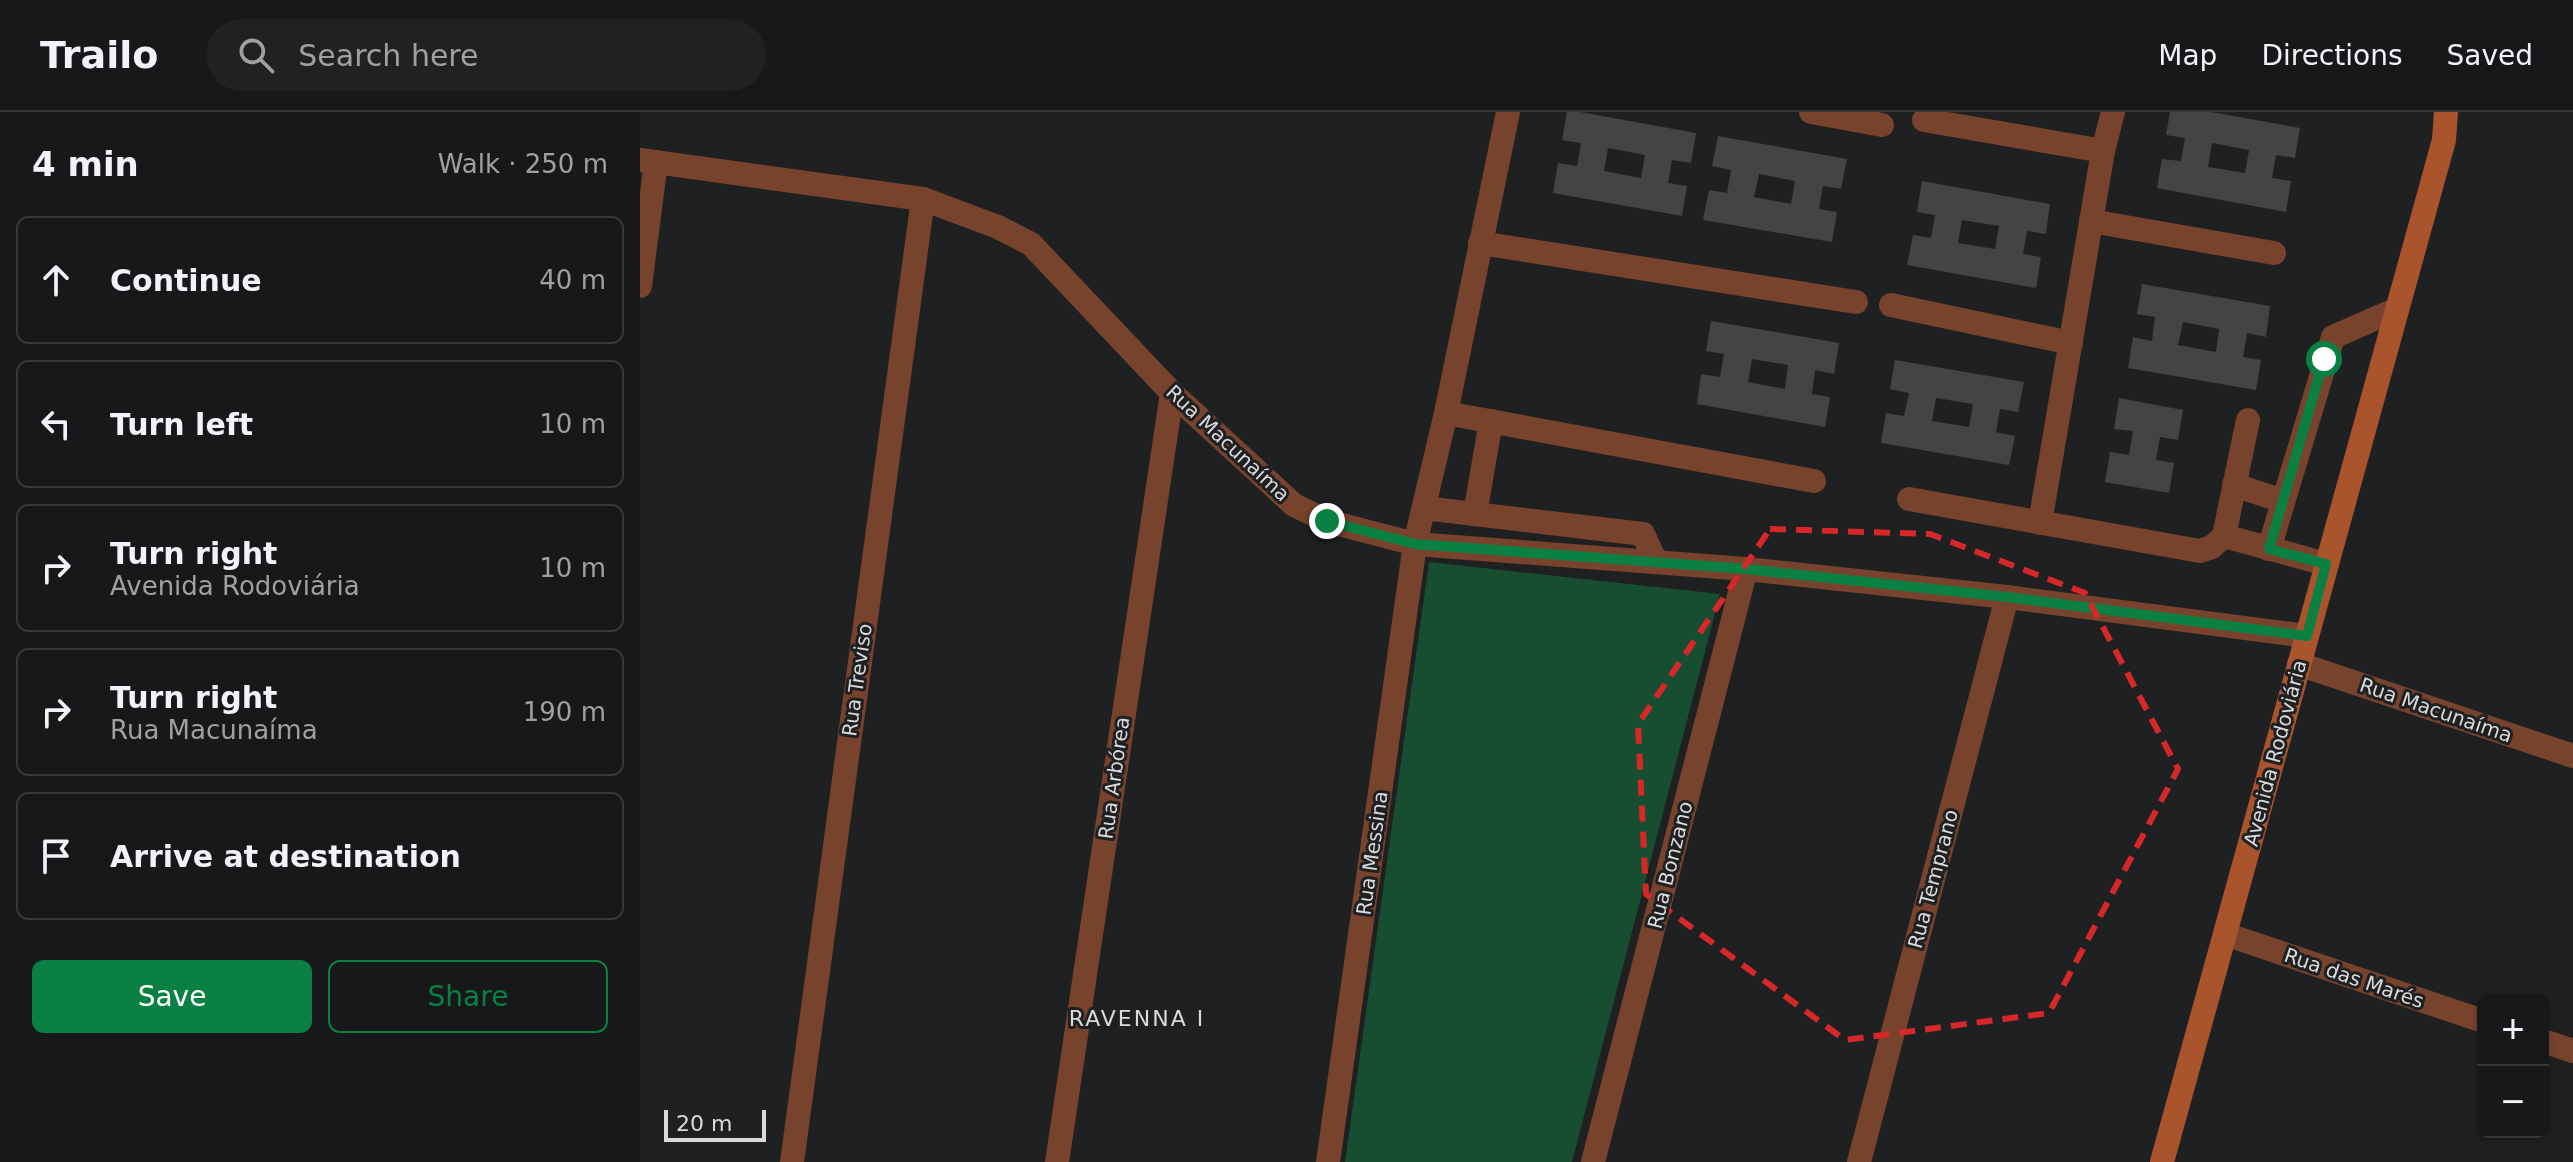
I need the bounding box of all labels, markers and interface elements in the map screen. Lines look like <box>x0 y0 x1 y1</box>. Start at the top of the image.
search box <box>206 19 766 91</box>
text: Trailo <box>40 33 158 77</box>
icon: search <box>234 33 278 77</box>
text: Search here <box>298 38 479 73</box>
text: Map <box>2158 39 2217 72</box>
text: Directions <box>2261 39 2402 72</box>
text: Saved <box>2446 39 2533 72</box>
text: 4 min <box>32 144 139 184</box>
text: Walk · 250 m <box>438 149 608 179</box>
icon: ahead <box>34 258 78 302</box>
text: Continue <box>110 263 262 298</box>
text: 40 m <box>539 265 606 295</box>
route start <box>2306 341 2342 377</box>
street label: Rua Macunaíma <box>1161 380 1295 506</box>
icon: left <box>34 402 78 446</box>
text: Turn left <box>110 407 253 442</box>
text: 10 m <box>539 409 606 439</box>
route end <box>1309 503 1345 539</box>
text: Turn right <box>110 536 277 571</box>
icon: right <box>34 546 78 590</box>
text: 10 m <box>539 553 606 583</box>
text: Avenida Rodoviária <box>110 571 360 601</box>
street label: Rua Treviso <box>837 622 877 738</box>
street label: Avenida Rodoviária <box>2239 657 2311 849</box>
street label: Rua Macunaíma <box>2357 673 2515 747</box>
text: Turn right <box>110 680 277 715</box>
icon: right <box>34 690 78 734</box>
text: 190 m <box>523 697 606 727</box>
text: Rua Macunaíma <box>110 715 318 745</box>
street label: Rua Arbórea <box>1094 715 1134 841</box>
street label: Rua Messina <box>1351 789 1393 917</box>
street label: Rua Bonzano <box>1643 799 1697 931</box>
street label: Rua Temprano <box>1903 807 1963 951</box>
icon: arrive <box>34 834 78 878</box>
text: Arrive at destination <box>110 839 461 874</box>
street label: Rua das Marés <box>2281 943 2427 1013</box>
button: Save <box>32 960 312 1033</box>
button: Share <box>328 960 608 1033</box>
map controls <box>2477 994 2549 1138</box>
button: + <box>2477 994 2549 1066</box>
district label: RAVENNA I <box>1069 1006 1205 1031</box>
button: − <box>2477 1066 2549 1138</box>
scale bar <box>664 1106 766 1142</box>
text: 20 m <box>676 1111 732 1136</box>

